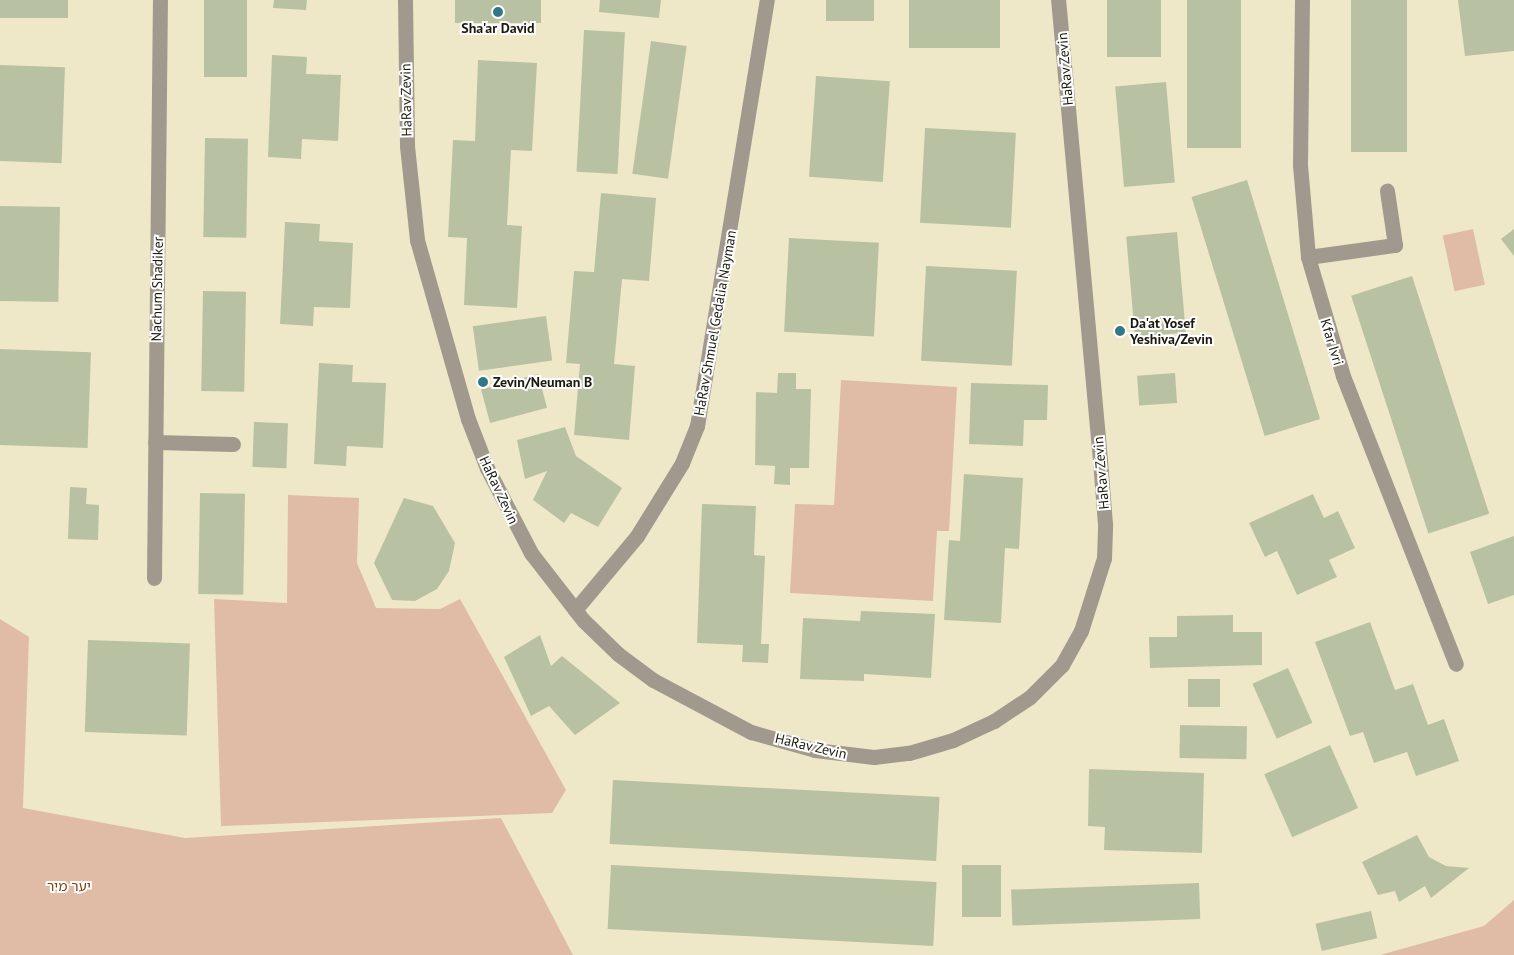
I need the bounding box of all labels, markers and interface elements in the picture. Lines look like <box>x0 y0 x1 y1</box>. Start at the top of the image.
marker: Sha'ar David <box>492 6 504 18</box>
place label: Sha'ar David <box>461 20 535 36</box>
street label: HaRav Zevin <box>1053 31 1077 107</box>
street label: HaRav Zevin <box>397 63 415 137</box>
street label: HaRav Shmuel Gedalia Nayman <box>690 229 740 417</box>
street label: Nachum Shadiker <box>148 237 166 341</box>
place label: Da'at Yosef Yeshiva/Zevin <box>1130 315 1213 348</box>
street label: Kfar Ivri <box>1317 317 1347 367</box>
marker: Da'at Yosef Yeshiva/Zevin <box>1114 325 1126 337</box>
place label: Zevin/Neuman B <box>493 374 592 390</box>
marker: Zevin/Neuman B <box>477 376 489 388</box>
street label: HaRav Zevin <box>1089 435 1113 511</box>
street label: HaRav Zevin <box>476 453 522 527</box>
street label: HaRav Zevin <box>773 730 849 762</box>
park label: יער מיר <box>47 878 91 894</box>

